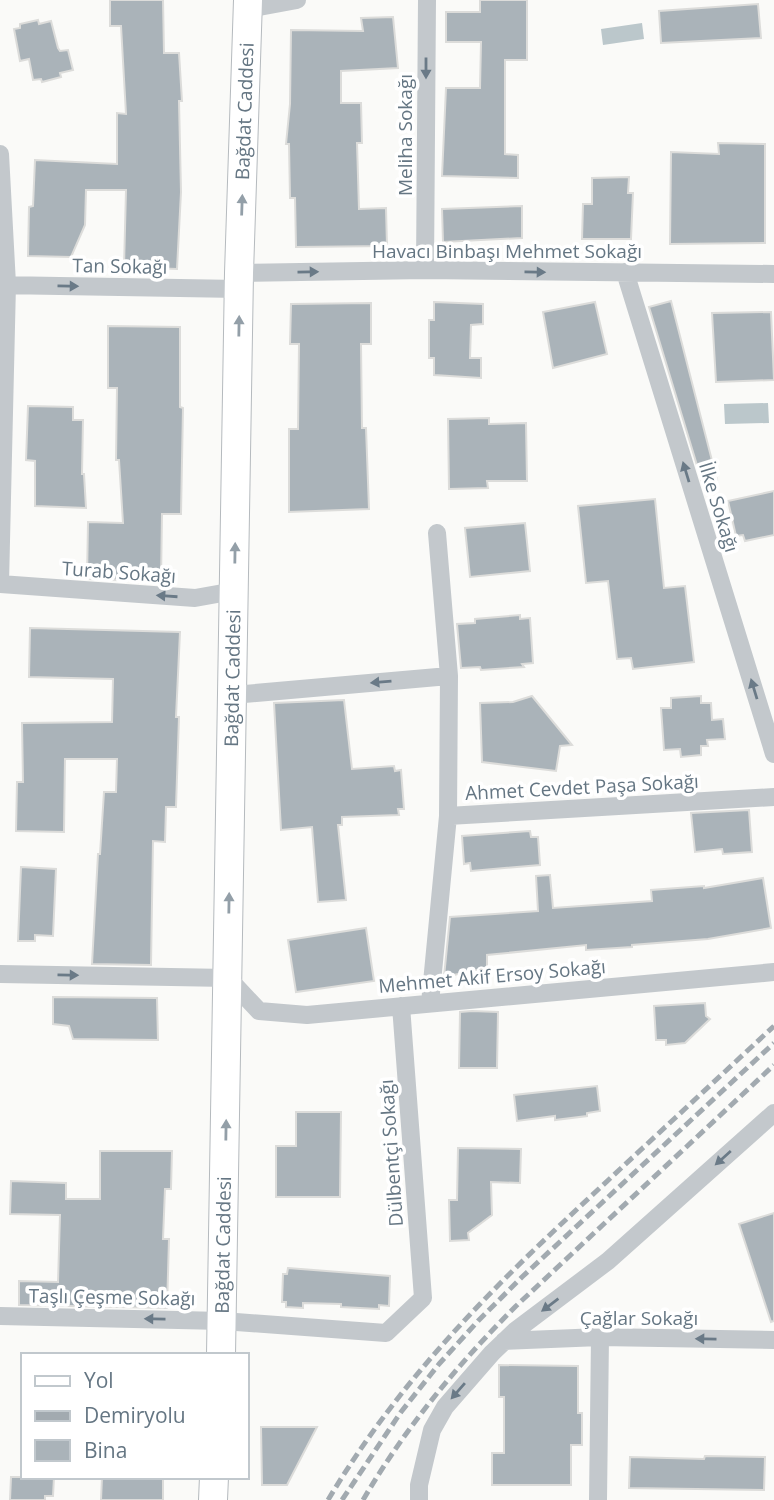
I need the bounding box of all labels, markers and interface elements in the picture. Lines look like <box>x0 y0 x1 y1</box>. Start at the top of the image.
street label: Bağdat Caddesi <box>229 42 260 180</box>
one-way arrow <box>421 57 432 79</box>
street label: Meliha Sokağı <box>392 74 418 196</box>
one-way arrow <box>236 193 247 215</box>
street label: Havacı Binbaşı Mehmet Sokağı <box>372 238 642 264</box>
street label: Tan Sokağı <box>72 252 168 280</box>
one-way arrow <box>297 266 319 278</box>
one-way arrow <box>524 266 546 278</box>
one-way arrow <box>57 280 79 291</box>
one-way arrow <box>233 314 244 336</box>
street label: İlke Sokağı <box>693 459 745 555</box>
one-way arrow <box>681 461 691 482</box>
one-way arrow <box>229 542 241 564</box>
street label: Turab Sokağı <box>61 555 177 589</box>
one-way arrow <box>156 590 178 601</box>
street label: Bağdat Caddesi <box>218 609 246 747</box>
one-way arrow <box>370 677 392 688</box>
one-way arrow <box>748 678 758 699</box>
street label: Ahmet Cevdet Paşa Sokağı <box>465 768 699 806</box>
one-way arrow <box>224 892 235 914</box>
street label: Mehmet Akif Ersoy Sokağı <box>377 953 607 999</box>
one-way arrow <box>57 969 79 981</box>
street label: Dülbentçi Sokağı <box>373 1079 409 1227</box>
one-way arrow <box>220 1119 232 1141</box>
one-way arrow <box>714 1150 732 1166</box>
street label: Bağdat Caddesi <box>209 1176 237 1314</box>
street label: Taşlı Çeşme Sokağı <box>28 1283 196 1311</box>
one-way arrow <box>540 1298 559 1312</box>
street label: Çağlar Sokağı <box>580 1305 698 1331</box>
one-way arrow <box>143 1314 165 1325</box>
one-way arrow <box>695 1334 717 1345</box>
legend <box>21 1353 248 1479</box>
text: Yol <box>84 1366 114 1394</box>
one-way arrow <box>451 1383 466 1400</box>
text: Demiryolu <box>84 1401 186 1429</box>
text: Bina <box>84 1436 127 1464</box>

